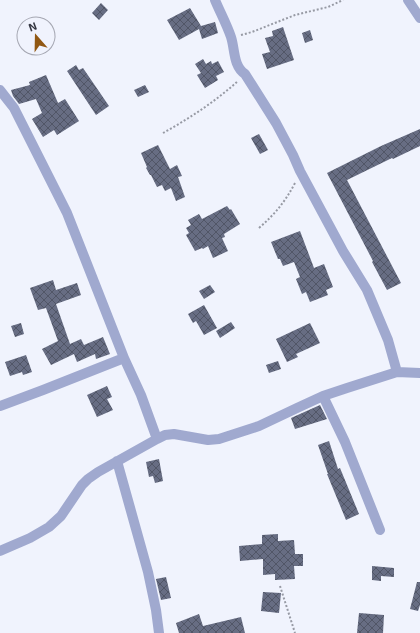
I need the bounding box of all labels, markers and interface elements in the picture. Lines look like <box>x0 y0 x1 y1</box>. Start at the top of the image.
north arrow <box>16 16 56 56</box>
text: N <box>26 19 38 34</box>

